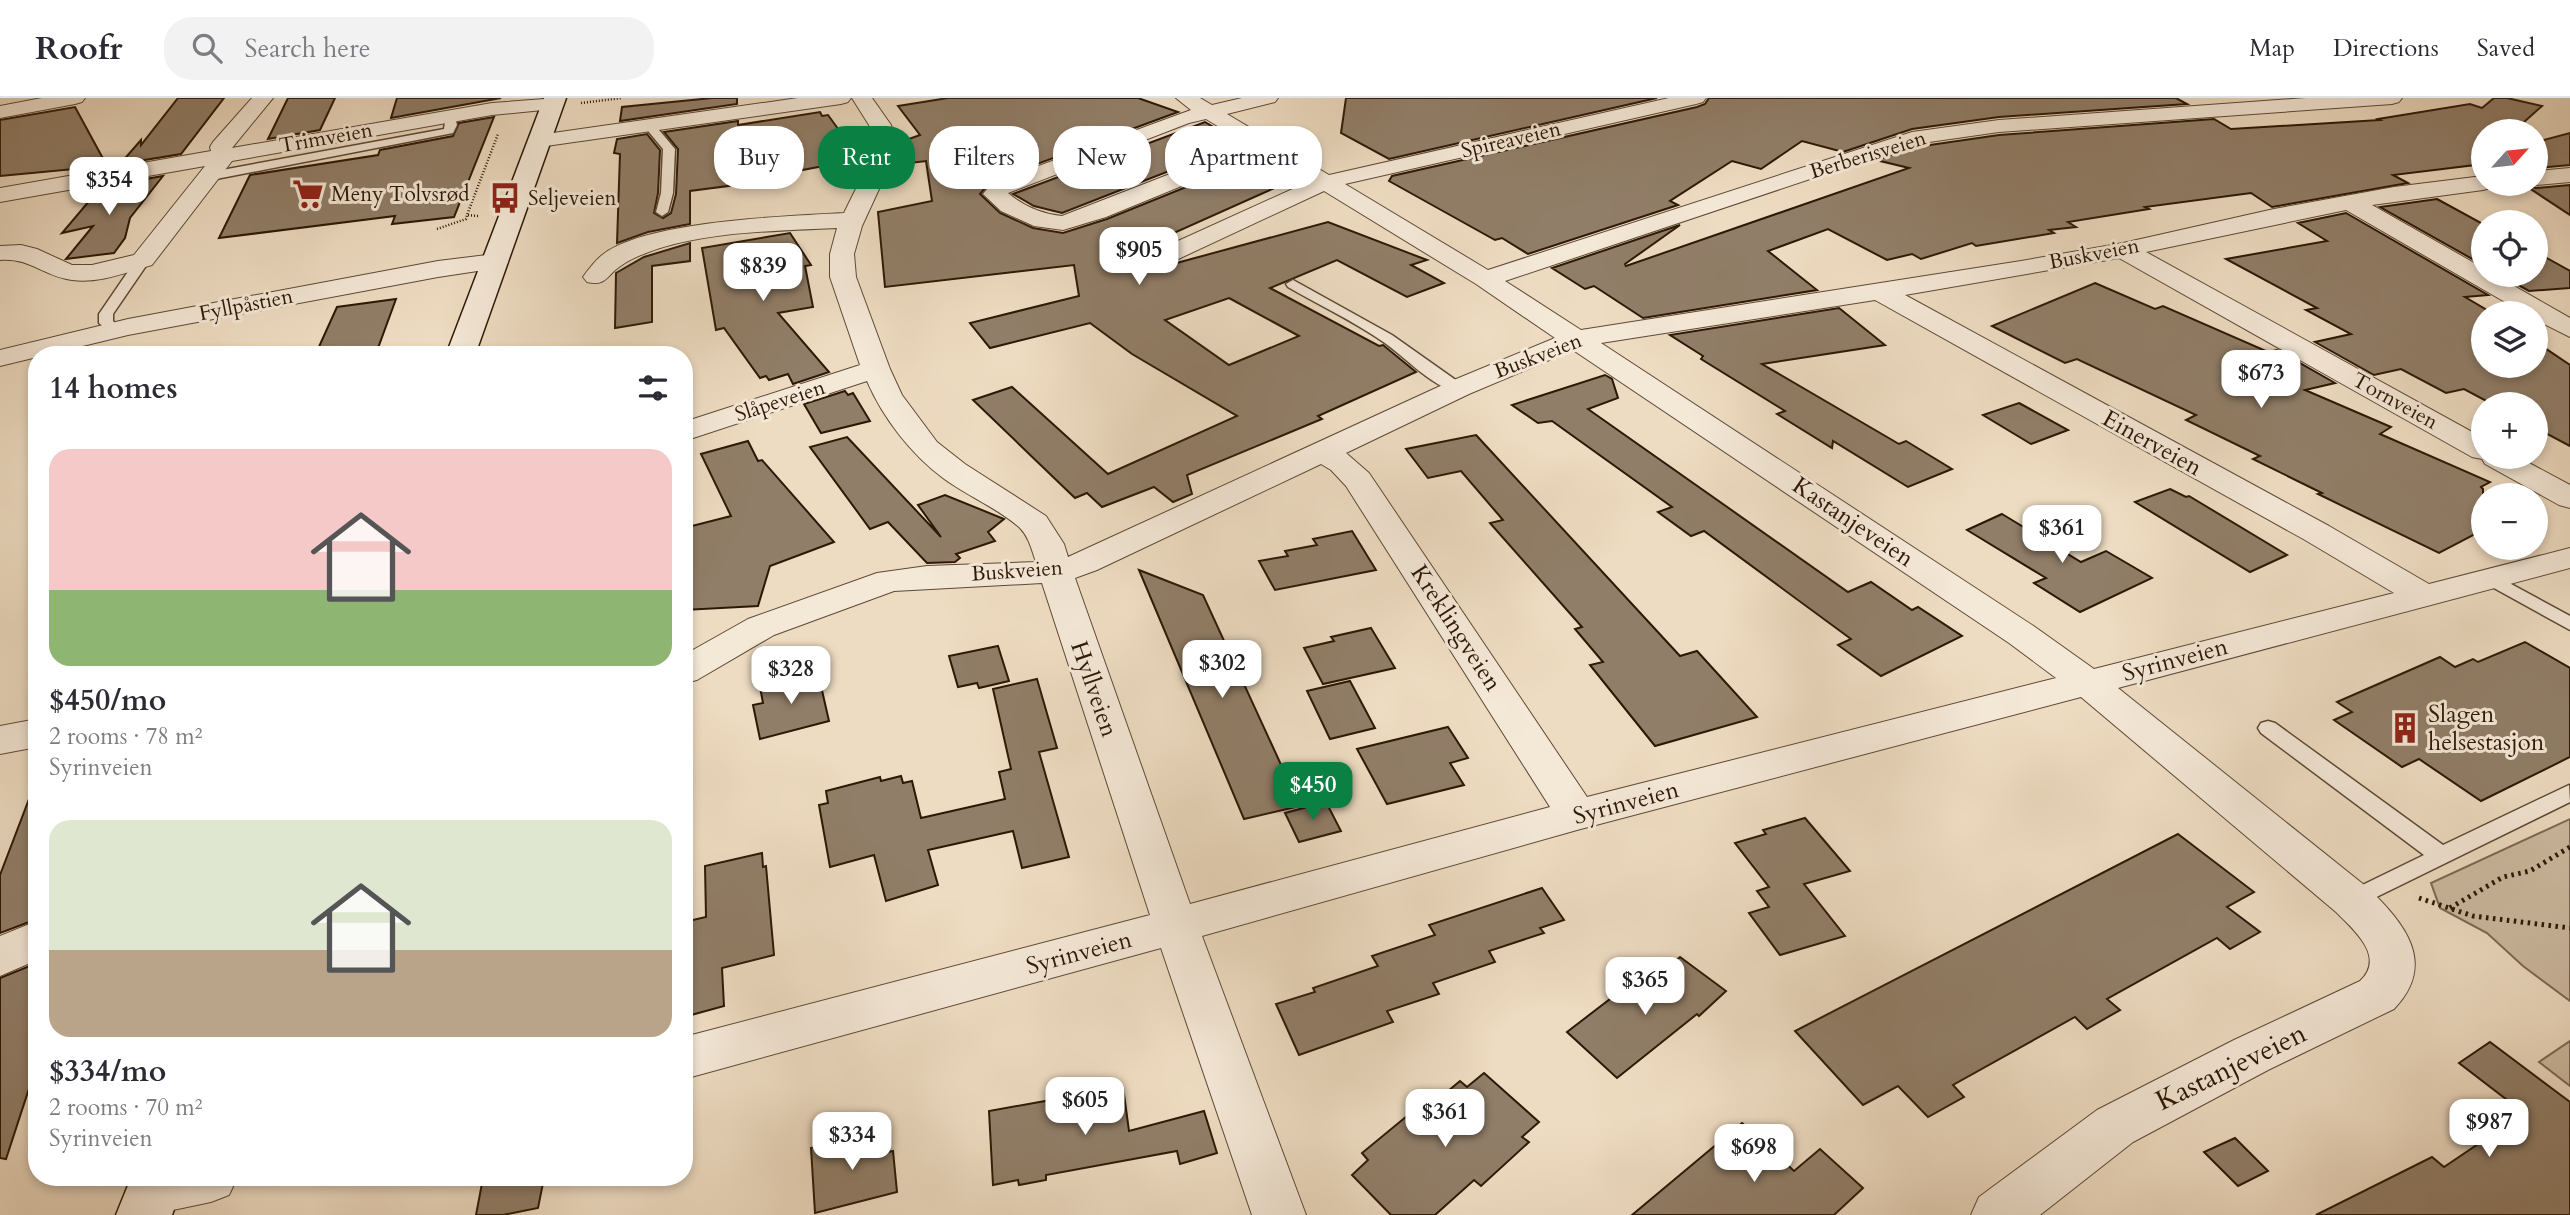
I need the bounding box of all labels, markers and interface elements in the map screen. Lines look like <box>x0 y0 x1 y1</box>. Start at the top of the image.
search box <box>164 17 654 80</box>
text: Roofr <box>35 26 122 71</box>
icon: search <box>188 29 226 67</box>
text: Search here <box>244 31 370 66</box>
text: Map <box>2249 32 2295 65</box>
text: Directions <box>2333 32 2439 65</box>
text: Saved <box>2477 32 2535 65</box>
street label: Spireaveien <box>1458 114 1564 166</box>
street label: Trimveien <box>277 116 375 160</box>
north arrow <box>2471 119 2548 196</box>
map controls <box>2471 119 2548 560</box>
street label: Berberisveien <box>1806 124 1930 186</box>
chip: Buy <box>714 126 804 189</box>
chip: Rent <box>818 126 915 189</box>
chip: Filters <box>929 126 1039 189</box>
chip: New <box>1053 126 1151 189</box>
chip: Apartment <box>1165 126 1322 189</box>
pin: $354 <box>68 158 150 217</box>
text: $354 <box>85 164 133 195</box>
supermarket icon: Meny Tolvsrød <box>291 177 325 211</box>
place label: Meny Tolvsrød <box>331 180 469 209</box>
bus stop icon: Seljeveien <box>488 181 522 215</box>
place label: Seljeveien <box>528 184 616 213</box>
button: locate <box>2471 210 2548 287</box>
pin: $905 <box>1098 228 1180 287</box>
street label: Buskveien <box>2046 231 2142 277</box>
text: $905 <box>1115 234 1163 265</box>
pin: $839 <box>722 244 804 303</box>
text: $839 <box>739 250 787 281</box>
street label: Fyllpåstien <box>197 282 295 328</box>
button: layers <box>2471 301 2548 378</box>
street label: Buskveien <box>1490 326 1586 386</box>
pin: $673 <box>2220 350 2302 410</box>
text: $673 <box>2237 357 2285 388</box>
street label: Tornveien <box>2347 366 2443 436</box>
text: 14 homes <box>49 368 178 409</box>
icon: filters <box>634 369 672 407</box>
street label: Slåpeveien <box>731 373 829 429</box>
button: + <box>2471 392 2548 469</box>
street label: Einerveien <box>2096 402 2208 484</box>
street label: Kastanjeveien <box>1786 469 1920 575</box>
button: − <box>2471 483 2548 560</box>
icon: home <box>298 494 424 620</box>
pin: $361 <box>2021 505 2103 565</box>
text: $361 <box>2038 512 2086 543</box>
street label: Buskveien <box>970 553 1064 589</box>
street label: Kreklingveien <box>1403 558 1509 698</box>
street label: Syrinveien <box>2118 630 2232 690</box>
street label: Hyllveien <box>1062 637 1126 742</box>
pin: $302 <box>1181 640 1263 700</box>
pin: $328 <box>750 646 832 706</box>
text: $302 <box>1198 647 1246 678</box>
text: $328 <box>767 653 815 684</box>
text: $450/mo <box>49 680 166 721</box>
place label: Slagen helsestasjon <box>2428 698 2545 759</box>
building icon: Slagen helsestasjon <box>2388 711 2422 745</box>
text: 2 rooms · 78 m² <box>49 721 202 752</box>
text: Syrinveien <box>49 752 153 783</box>
pin: $450 <box>1272 762 1354 822</box>
text: $450 <box>1289 769 1337 800</box>
street label: Syrinveien <box>1569 773 1683 833</box>
icon: home <box>298 865 424 991</box>
street label: Syrinveien <box>1022 923 1136 983</box>
pin: $365 <box>1604 958 1686 1017</box>
text: $365 <box>1621 964 1669 995</box>
street label: Kastanjeveien <box>2149 1014 2313 1120</box>
text: $334/mo <box>49 1051 166 1092</box>
pin: $605 <box>1044 1077 1126 1137</box>
text: $605 <box>1061 1084 1109 1115</box>
pin: $361 <box>1404 1090 1486 1149</box>
text: 2 rooms · 70 m² <box>49 1092 202 1123</box>
text: $361 <box>1421 1096 1469 1127</box>
pin: $987 <box>2448 1100 2530 1159</box>
text: $987 <box>2465 1106 2513 1137</box>
pin: $334 <box>811 1112 893 1172</box>
text: $334 <box>828 1119 876 1150</box>
text: Syrinveien <box>49 1123 153 1154</box>
pin: $698 <box>1713 1124 1795 1184</box>
text: $698 <box>1730 1131 1778 1162</box>

